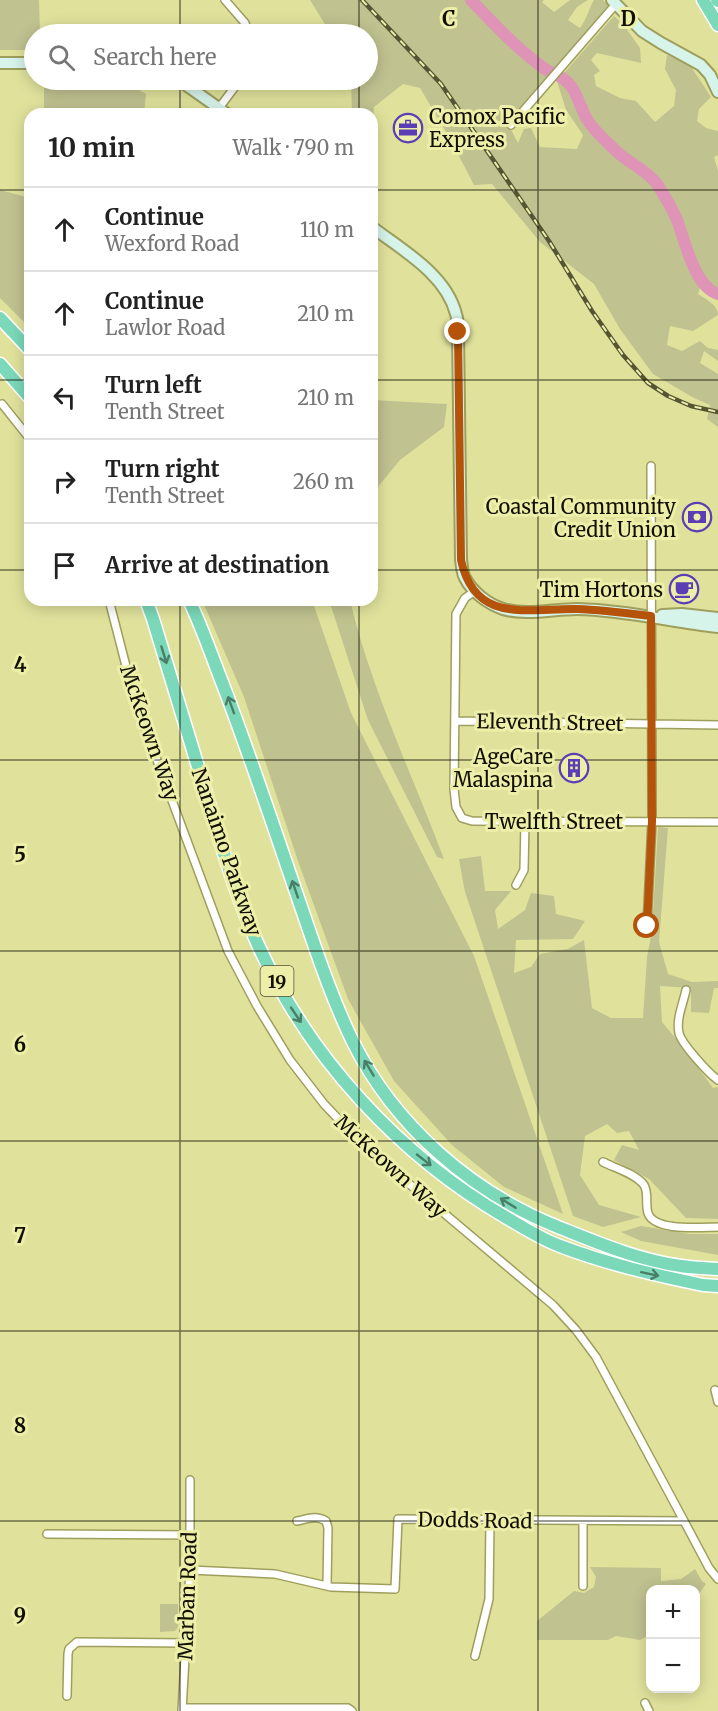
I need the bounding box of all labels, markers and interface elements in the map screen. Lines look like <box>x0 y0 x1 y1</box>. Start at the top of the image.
text: C <box>442 6 456 31</box>
text: D <box>620 6 636 31</box>
search box <box>24 24 378 90</box>
icon: search <box>45 41 78 74</box>
text: Search here <box>93 43 216 71</box>
place label: Comox Pacific Express <box>429 104 565 152</box>
office icon: Comox Pacific Express <box>392 112 424 144</box>
text: 10 min <box>48 131 135 164</box>
text: Walk · 790 m <box>233 135 354 160</box>
text: Continue <box>105 203 204 231</box>
icon: ahead <box>48 213 81 246</box>
text: 110 m <box>300 217 354 242</box>
text: Wexford Road <box>105 231 239 256</box>
text: Continue <box>105 287 204 315</box>
icon: ahead <box>48 297 81 330</box>
text: 210 m <box>297 301 354 326</box>
text: Lawlor Road <box>105 315 225 340</box>
route end <box>444 318 470 344</box>
text: Turn left <box>105 371 202 399</box>
icon: left <box>48 381 81 414</box>
text: 210 m <box>297 385 354 410</box>
text: Tenth Street <box>105 399 224 424</box>
text: Turn right <box>105 455 219 483</box>
icon: right <box>48 465 81 498</box>
text: 260 m <box>293 469 354 494</box>
text: Tenth Street <box>105 483 224 508</box>
place label: Coastal Community Credit Union <box>486 494 676 542</box>
bank icon: Coastal Community Credit Union <box>681 501 713 533</box>
icon: arrive <box>48 549 81 582</box>
text: Arrive at destination <box>105 551 329 579</box>
cafe icon: Tim Hortons <box>668 573 700 605</box>
place label: Tim Hortons <box>540 577 663 602</box>
one-way arrow <box>159 646 170 665</box>
text: 4 <box>14 652 27 677</box>
street label: McKeown Way <box>115 662 185 805</box>
one-way arrow <box>224 696 235 714</box>
street label: Eleventh Street <box>476 708 624 736</box>
place label: AgeCare Malaspina <box>453 744 553 792</box>
building icon: AgeCare Malaspina <box>558 752 590 784</box>
street label: Nanaimo Parkway <box>187 765 268 940</box>
street label: Twelfth Street <box>485 809 623 834</box>
text: 5 <box>14 842 26 867</box>
one-way arrow <box>288 880 299 899</box>
route start <box>633 912 659 938</box>
road number: 19 <box>260 966 294 996</box>
one-way arrow <box>290 1006 302 1023</box>
text: 6 <box>14 1032 26 1057</box>
one-way arrow <box>363 1060 375 1077</box>
street label: McKeown Way <box>330 1109 452 1223</box>
one-way arrow <box>416 1154 432 1167</box>
one-way arrow <box>499 1196 516 1209</box>
text: 7 <box>14 1223 26 1248</box>
one-way arrow <box>639 1269 659 1280</box>
text: 8 <box>14 1413 26 1438</box>
street label: Dodds Road <box>417 1506 533 1534</box>
street label: Marban Road <box>172 1531 202 1661</box>
map controls <box>646 1585 700 1693</box>
button: + <box>646 1585 700 1639</box>
text: 9 <box>14 1603 26 1628</box>
button: − <box>646 1639 700 1693</box>

